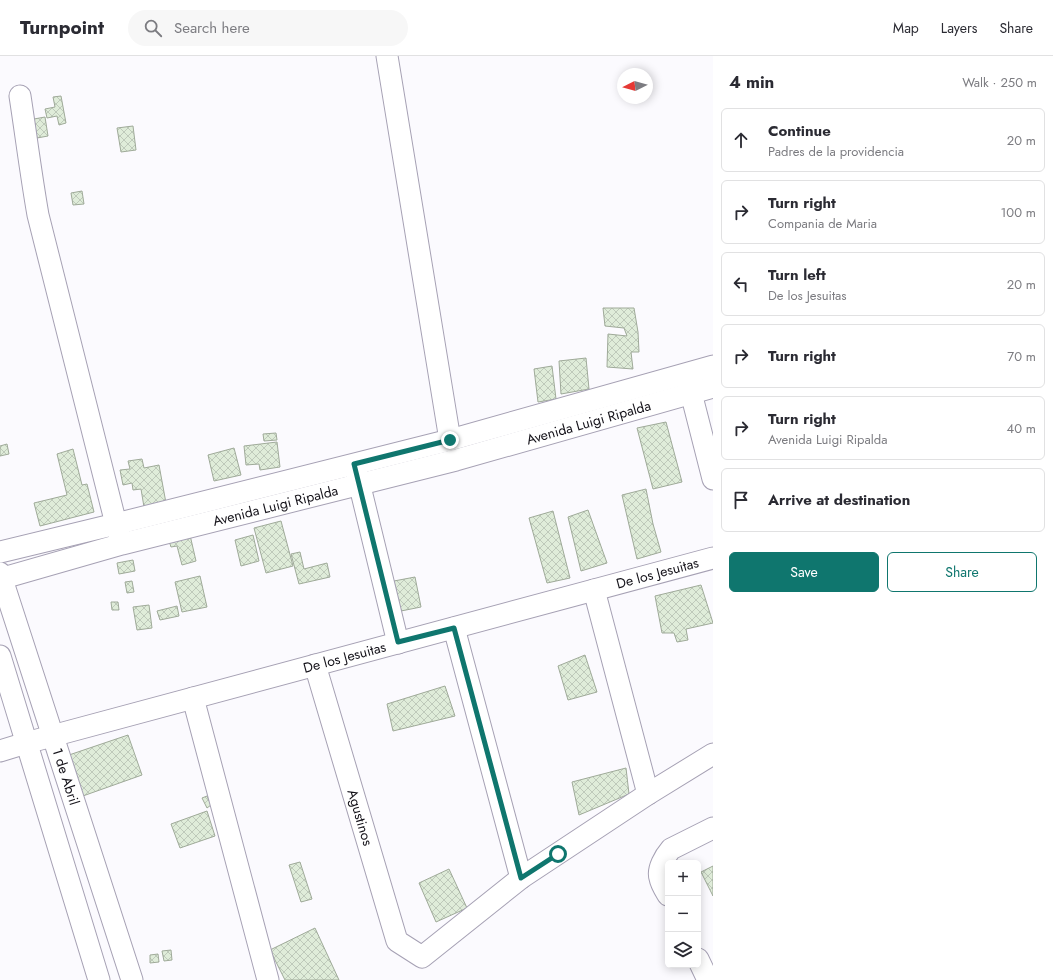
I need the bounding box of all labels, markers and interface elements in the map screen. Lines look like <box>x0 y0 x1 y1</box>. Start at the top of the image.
search box <box>128 10 408 46</box>
text: Turnpoint <box>20 14 104 41</box>
icon: search <box>142 17 164 39</box>
text: Search here <box>174 17 250 39</box>
text: Map <box>893 18 919 38</box>
text: Layers <box>941 18 977 38</box>
text: Share <box>999 18 1033 38</box>
north arrow <box>617 68 653 104</box>
text: 4 min <box>729 70 774 94</box>
text: Walk · 250 m <box>962 73 1037 92</box>
text: Continue <box>768 120 831 142</box>
icon: ahead <box>730 129 752 151</box>
text: 20 m <box>1007 131 1036 150</box>
text: Padres de la providencia <box>768 142 904 161</box>
text: Turn right <box>768 192 836 214</box>
icon: right <box>730 201 752 223</box>
text: 100 m <box>1001 203 1036 222</box>
text: Compania de Maria <box>768 214 877 233</box>
text: Turn left <box>768 264 826 286</box>
icon: left <box>730 273 752 295</box>
text: 20 m <box>1007 275 1036 294</box>
text: De los Jesuitas <box>768 286 847 305</box>
icon: right <box>730 345 752 367</box>
text: Turn right <box>768 345 836 367</box>
text: 70 m <box>1007 347 1036 366</box>
street label: Avenida Luigi Ripalda <box>524 395 653 450</box>
text: Turn right <box>768 408 836 430</box>
icon: right <box>730 417 752 439</box>
text: 40 m <box>1007 419 1036 438</box>
text: Avenida Luigi Ripalda <box>768 430 887 449</box>
route end <box>441 431 459 449</box>
street label: Avenida Luigi Ripalda <box>210 480 340 531</box>
icon: arrive <box>730 489 752 511</box>
text: Arrive at destination <box>768 489 910 511</box>
street label: De los Jesuitas <box>614 552 701 594</box>
button: Save <box>729 552 879 592</box>
button: Share <box>887 552 1037 592</box>
street label: De los Jesuitas <box>301 636 388 678</box>
street label: 1 de Abril <box>47 745 85 808</box>
street label: Agustinos <box>342 787 378 848</box>
route start <box>549 845 567 863</box>
map controls <box>665 860 701 968</box>
button: + <box>665 860 701 896</box>
button: − <box>665 896 701 932</box>
button: layers <box>665 932 701 968</box>

